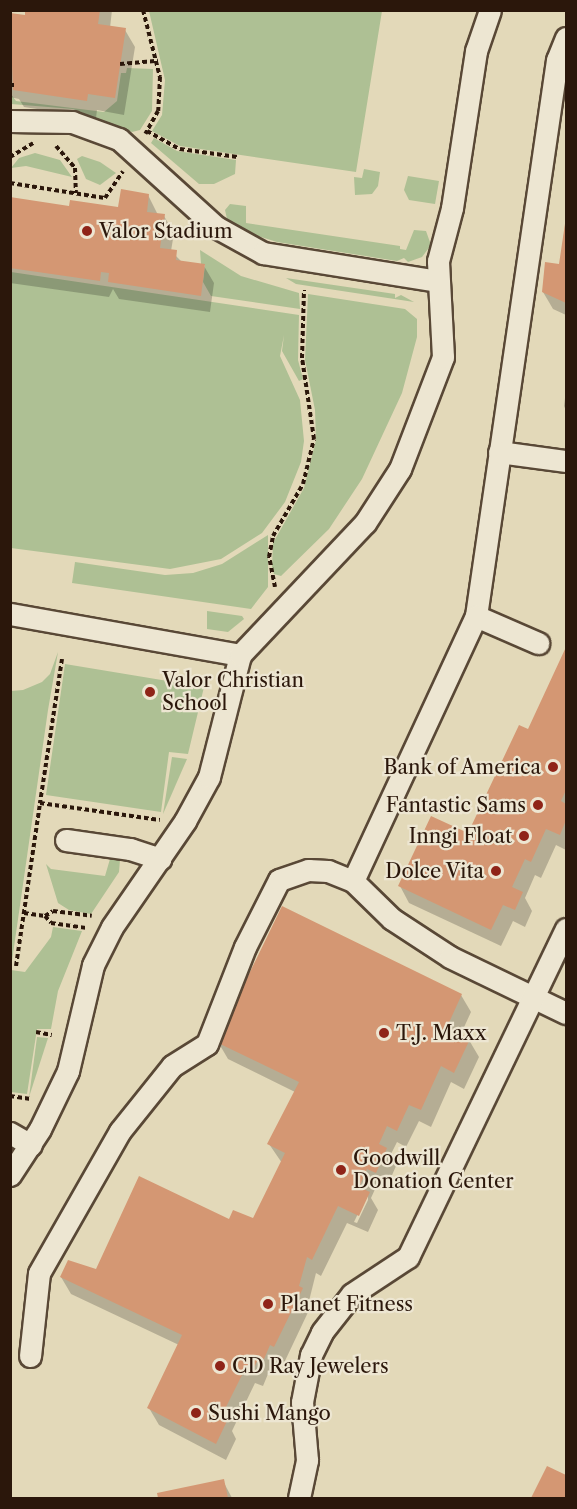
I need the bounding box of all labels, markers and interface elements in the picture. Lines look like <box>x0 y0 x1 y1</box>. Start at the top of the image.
place label: Valor Stadium <box>99 219 233 243</box>
marker: Valor Stadium <box>80 224 94 238</box>
place label: Valor Christian School <box>162 668 304 715</box>
marker: Valor Christian School <box>143 685 157 699</box>
place label: Bank of America <box>382 755 541 779</box>
marker: Bank of America <box>546 760 560 774</box>
place label: Fantastic Sams <box>386 793 526 817</box>
marker: Fantastic Sams <box>531 798 545 812</box>
place label: Inngi Float <box>409 824 512 848</box>
marker: Inngi Float <box>517 829 531 843</box>
place label: Dolce Vita <box>384 859 484 883</box>
marker: Dolce Vita <box>489 864 503 878</box>
place label: T.J. Maxx <box>396 1021 486 1045</box>
marker: T.J. Maxx <box>377 1026 391 1040</box>
place label: Goodwill Donation Center <box>353 1146 514 1193</box>
marker: Goodwill Donation Center <box>334 1163 348 1177</box>
place label: Planet Fitness <box>280 1292 413 1316</box>
marker: Planet Fitness <box>261 1297 275 1311</box>
place label: CD Ray Jewelers <box>232 1354 389 1378</box>
marker: CD Ray Jewelers <box>213 1359 227 1373</box>
place label: Sushi Mango <box>208 1401 331 1425</box>
marker: Sushi Mango <box>189 1406 203 1420</box>

